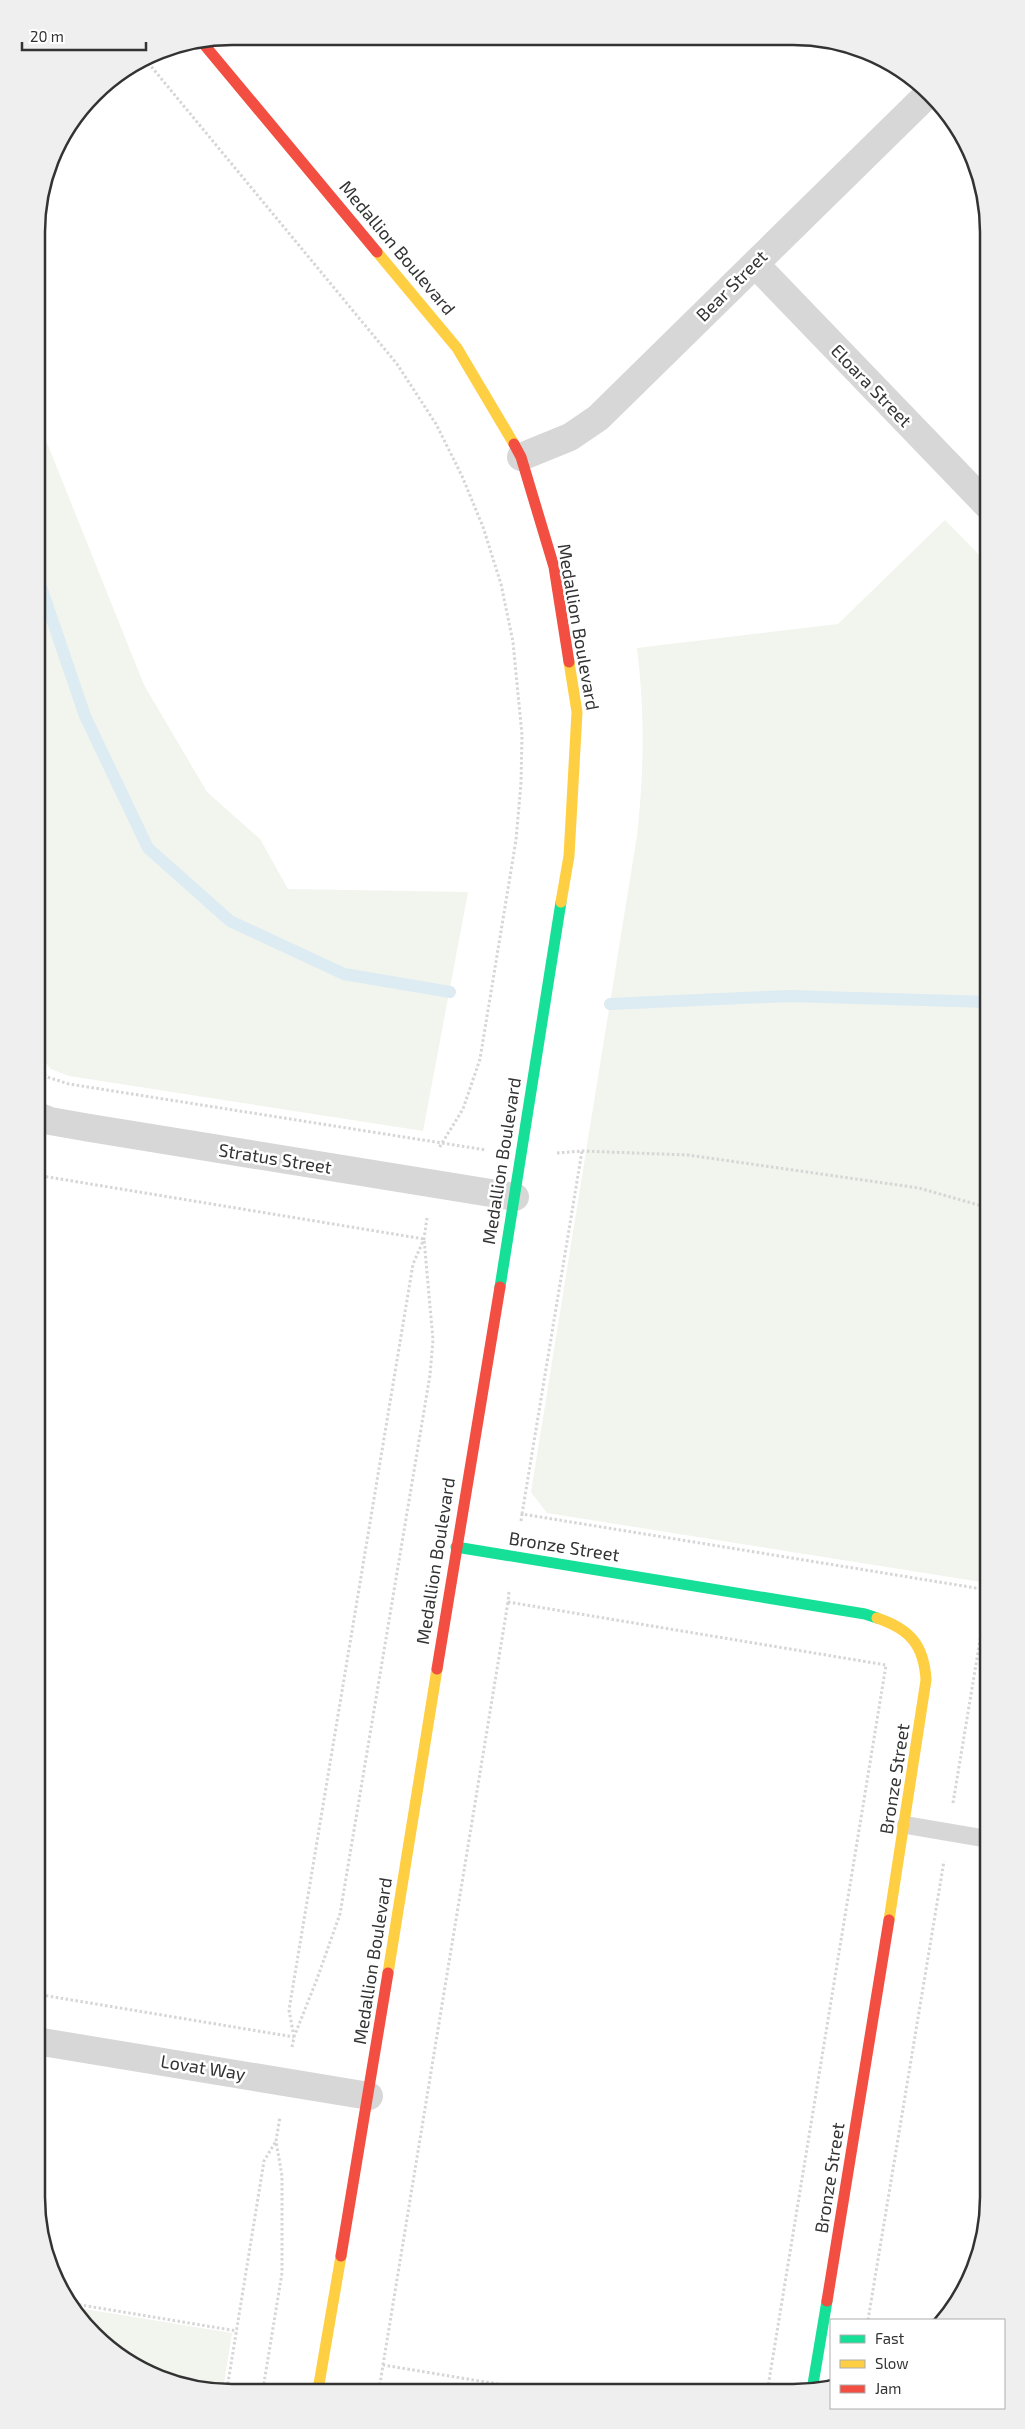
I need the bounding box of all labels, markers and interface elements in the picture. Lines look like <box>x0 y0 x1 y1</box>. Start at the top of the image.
scale bar <box>22 20 146 52</box>
text: 20 m <box>30 27 64 45</box>
street label: Medallion Boulevard <box>335 176 460 319</box>
street label: Bear Street <box>691 245 772 325</box>
street label: Eloara Street <box>827 339 917 431</box>
street label: Medallion Boulevard <box>553 542 604 712</box>
street label: Medallion Boulevard <box>477 1076 525 1246</box>
street label: Stratus Street <box>217 1138 333 1178</box>
street label: Medallion Boulevard <box>411 1476 459 1646</box>
street label: Bronze Street <box>507 1526 621 1566</box>
street label: Bronze Street <box>874 1722 914 1836</box>
street label: Medallion Boulevard <box>348 1876 396 2046</box>
street label: Lovat Way <box>159 2049 248 2085</box>
street label: Bronze Street <box>809 2121 849 2235</box>
legend <box>830 2319 1005 2409</box>
text: Fast <box>875 2329 905 2347</box>
text: Slow <box>875 2354 909 2372</box>
text: Jam <box>875 2379 901 2397</box>

